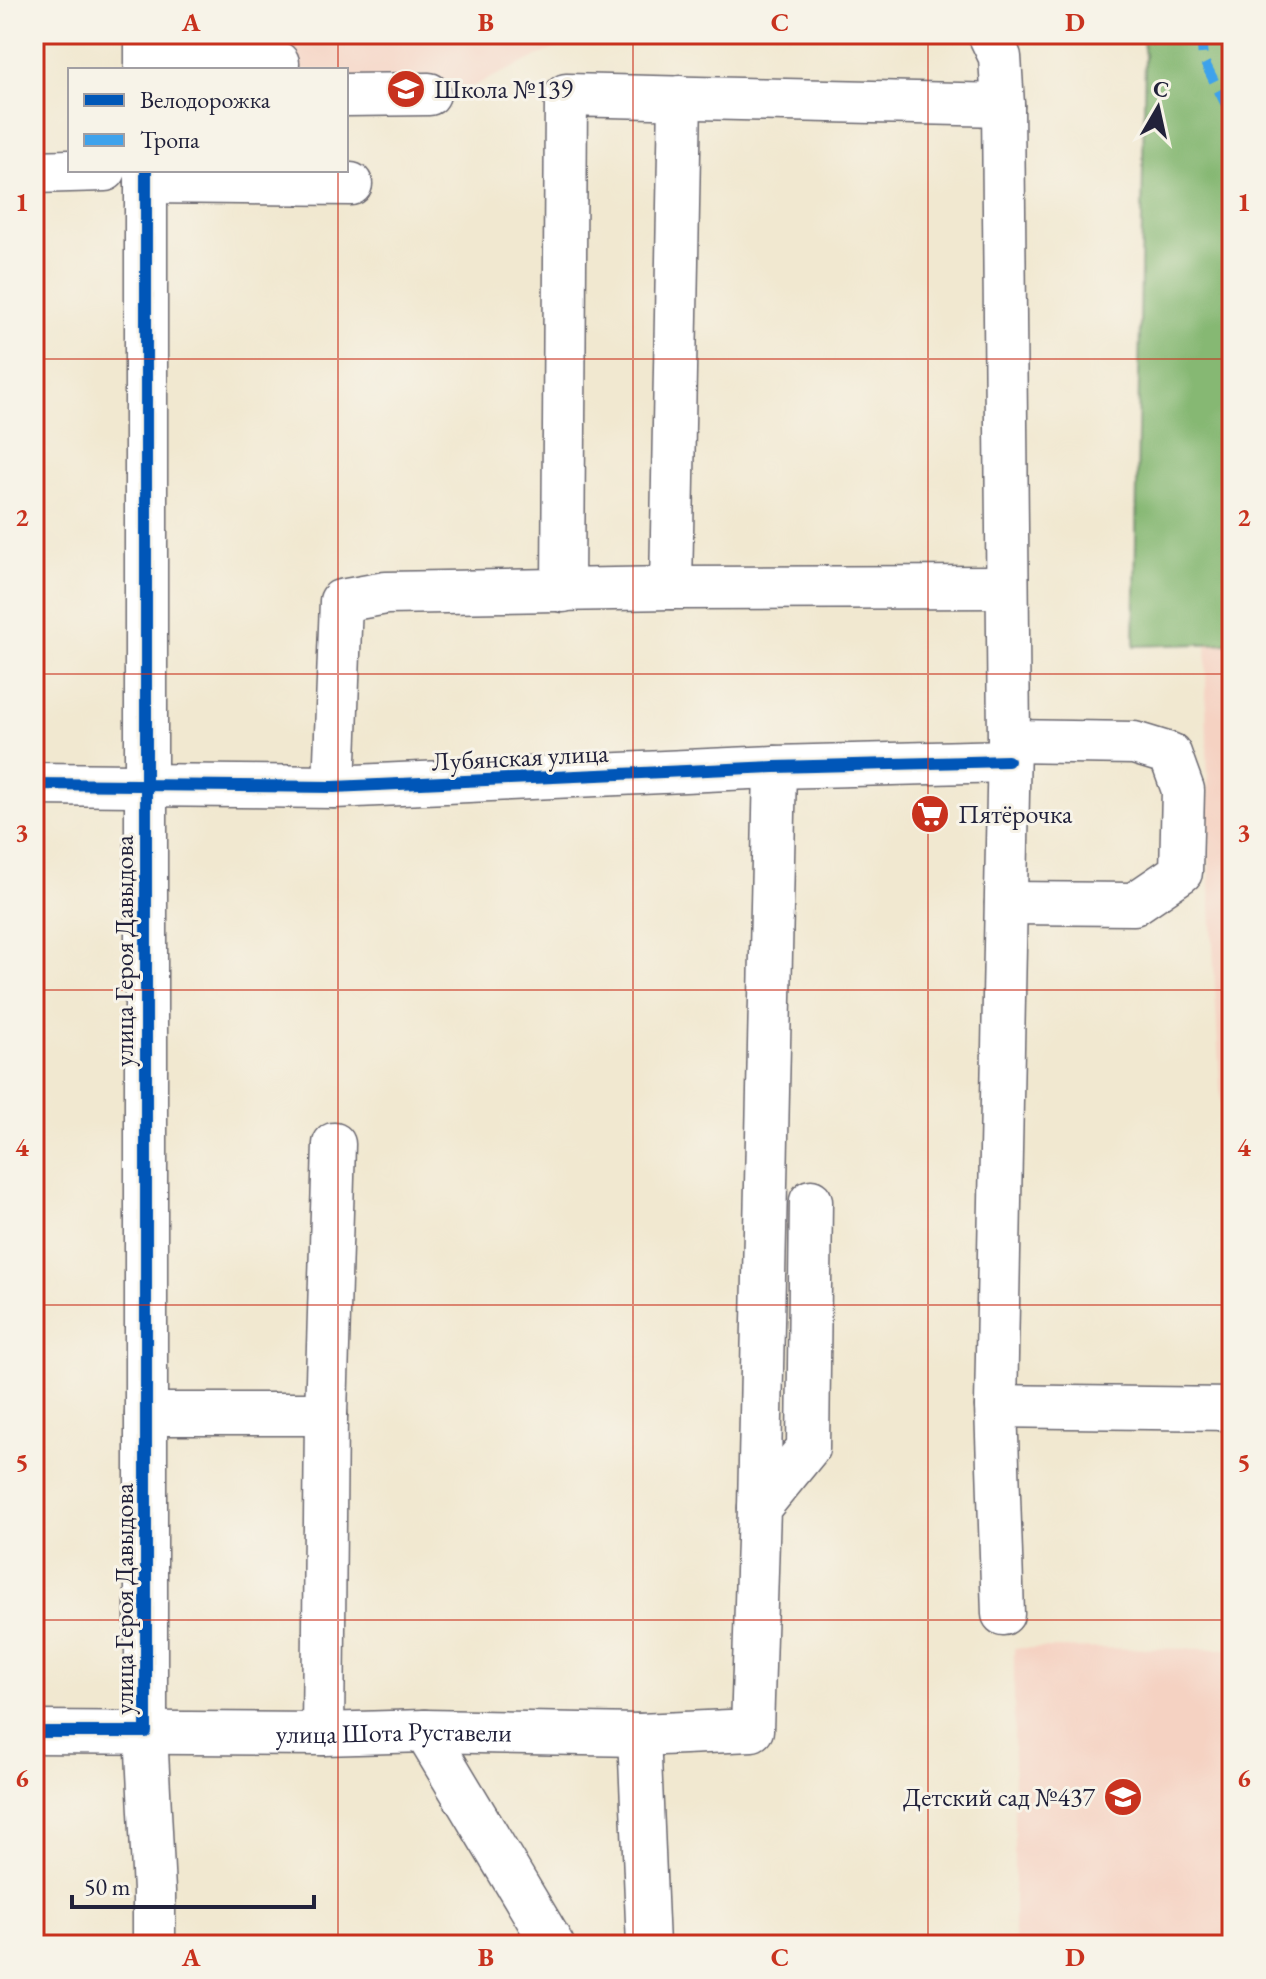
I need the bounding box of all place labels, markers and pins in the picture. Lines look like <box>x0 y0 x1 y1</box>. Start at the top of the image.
school or university icon: Школа №139 <box>385 68 427 110</box>
place label: Школа №139 <box>434 72 574 106</box>
supermarket icon: Пятёрочка <box>909 793 951 835</box>
place label: Пятёрочка <box>958 797 1073 831</box>
school or university icon: Детский сад №437 <box>1102 1776 1144 1818</box>
place label: Детский сад №437 <box>903 1780 1096 1814</box>

